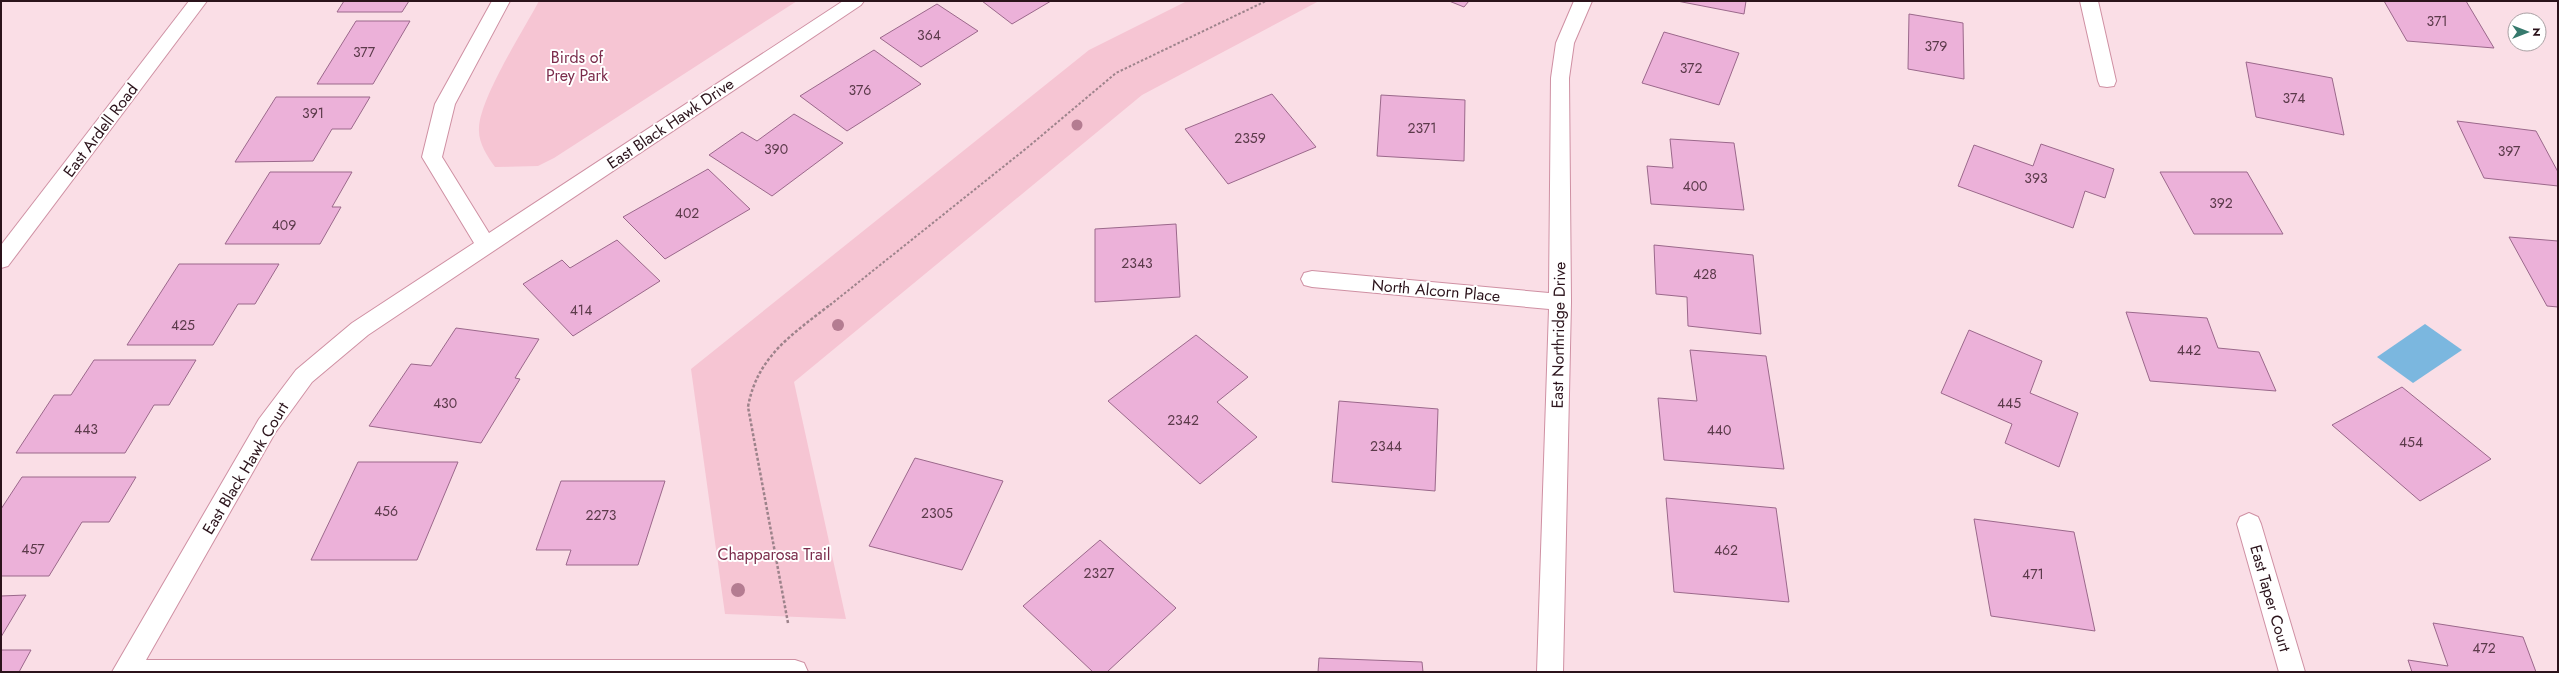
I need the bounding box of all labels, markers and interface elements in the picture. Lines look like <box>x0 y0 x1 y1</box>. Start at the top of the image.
house number: 371 <box>2426 11 2448 31</box>
north arrow <box>2507 12 2547 52</box>
house number: 364 <box>917 25 941 45</box>
text: N <box>2529 28 2545 36</box>
house number: 379 <box>1925 36 1947 56</box>
house number: 377 <box>353 42 376 62</box>
park label: Birds of Prey Park <box>546 46 609 87</box>
house number: 372 <box>1680 58 1702 78</box>
street label: East Black Hawk Drive <box>602 72 738 175</box>
street label: East Ardell Road <box>58 79 143 182</box>
house number: 376 <box>849 80 871 100</box>
house number: 374 <box>2283 88 2305 108</box>
house number: 391 <box>302 103 324 123</box>
house number: 2371 <box>1407 118 1437 138</box>
house number: 2359 <box>1234 128 1266 148</box>
house number: 390 <box>764 139 788 159</box>
house number: 397 <box>2498 141 2521 161</box>
house number: 393 <box>2024 168 2048 188</box>
house number: 400 <box>1683 176 1707 196</box>
house number: 392 <box>2209 193 2233 213</box>
house number: 402 <box>675 203 699 223</box>
house number: 409 <box>272 215 296 235</box>
house number: 2343 <box>1121 253 1153 273</box>
street label: East Northridge Drive <box>1546 261 1571 409</box>
house number: 428 <box>1693 264 1717 284</box>
street label: North Alcorn Place <box>1371 273 1501 308</box>
house number: 414 <box>570 300 592 320</box>
house number: 425 <box>171 315 195 335</box>
house number: 442 <box>2177 340 2201 360</box>
house number: 430 <box>433 393 457 413</box>
house number: 445 <box>1997 393 2021 413</box>
street label: East Black Hawk Court <box>197 398 294 539</box>
house number: 2342 <box>1167 410 1199 430</box>
house number: 443 <box>74 419 98 439</box>
house number: 440 <box>1707 420 1731 440</box>
house number: 454 <box>2399 432 2423 452</box>
house number: 2344 <box>1370 436 1402 456</box>
house number: 456 <box>374 501 398 521</box>
house number: 2305 <box>921 503 953 523</box>
house number: 2273 <box>586 505 617 525</box>
house number: 457 <box>21 539 45 559</box>
house number: 462 <box>1714 540 1738 560</box>
street label: East Taper Court <box>2244 542 2297 654</box>
park label: Chapparosa Trail <box>717 543 831 566</box>
house number: 2327 <box>1084 563 1115 583</box>
house number: 471 <box>2022 564 2044 584</box>
house number: 472 <box>2472 638 2496 658</box>

